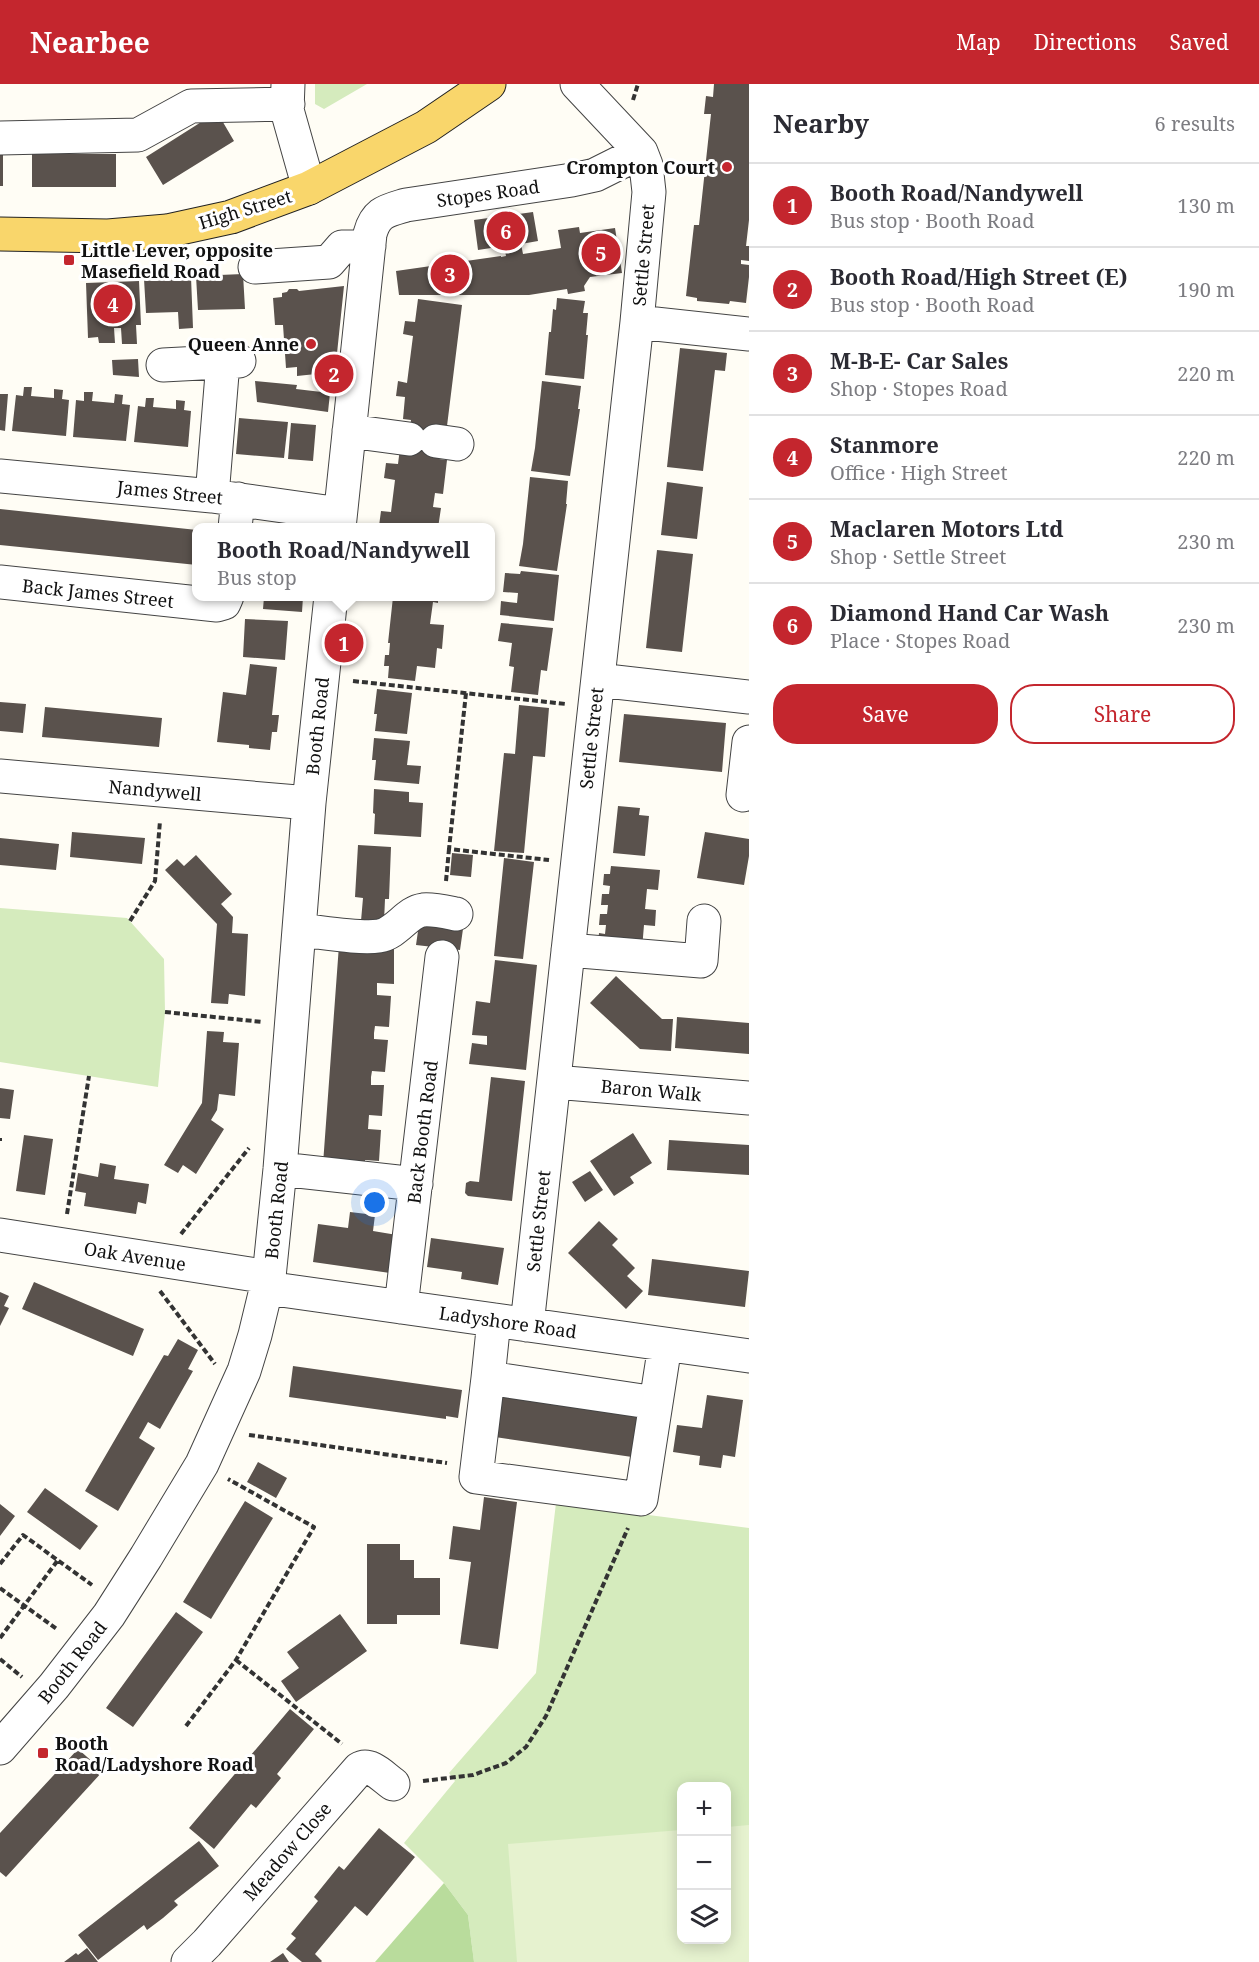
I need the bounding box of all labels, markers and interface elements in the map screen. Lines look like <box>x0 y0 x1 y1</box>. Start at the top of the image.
text: Nearbee <box>30 23 150 61</box>
text: Map <box>956 28 1001 56</box>
text: Directions <box>1034 28 1136 56</box>
text: Saved <box>1169 28 1229 56</box>
text: Nearby <box>773 105 869 141</box>
text: 6 results <box>1155 110 1235 137</box>
place label: Crompton Court <box>566 155 715 179</box>
marker: Crompton Court <box>720 160 734 174</box>
street label: Stopes Road <box>435 174 541 212</box>
text: Booth Road/Nandywell <box>830 177 1083 207</box>
street label: High Street <box>196 183 294 235</box>
text: 1 <box>787 192 798 219</box>
text: 130 m <box>1177 192 1235 219</box>
street label: Settle Street <box>627 203 659 307</box>
text: Bus stop · Booth Road <box>830 207 1035 234</box>
pin: 6 <box>486 208 526 254</box>
pin: 5 <box>582 230 620 276</box>
place label: Little Lever, opposite Masefield Road <box>81 238 273 283</box>
pin: 3 <box>430 252 470 297</box>
marker: Little Lever, opposite Masefield Road <box>62 253 76 267</box>
text: Booth Road/High Street (E) <box>830 261 1128 291</box>
text: 2 <box>787 276 798 303</box>
text: 190 m <box>1177 276 1235 303</box>
pin: 4 <box>94 282 132 326</box>
text: Bus stop · Booth Road <box>830 291 1035 318</box>
place label: Queen Anne <box>188 332 299 356</box>
marker: Queen Anne <box>304 337 318 351</box>
text: M-B-E- Car Sales <box>830 345 1008 375</box>
pin: 2 <box>314 352 354 396</box>
text: 3 <box>787 360 798 387</box>
text: 220 m <box>1177 360 1235 387</box>
text: Shop · Stopes Road <box>830 375 1008 402</box>
text: Stanmore <box>830 429 939 459</box>
text: 4 <box>787 444 798 471</box>
text: 220 m <box>1177 444 1235 471</box>
text: Office · High Street <box>830 459 1008 486</box>
street label: James Street <box>115 474 224 509</box>
text: Maclaren Motors Ltd <box>830 513 1063 543</box>
popup <box>192 523 495 601</box>
text: 5 <box>787 528 798 555</box>
text: 230 m <box>1177 528 1235 555</box>
text: Booth Road/Nandywell <box>217 534 470 564</box>
text: Shop · Settle Street <box>830 543 1006 570</box>
text: Bus stop <box>217 564 297 591</box>
street label: Back James Street <box>21 573 175 613</box>
text: Diamond Hand Car Wash <box>830 597 1109 627</box>
text: 6 <box>787 612 798 639</box>
text: 230 m <box>1177 612 1235 639</box>
pin: 1 <box>324 620 364 666</box>
text: Place · Stopes Road <box>830 627 1010 654</box>
street label: Booth Road <box>300 676 334 776</box>
button: Save <box>773 684 998 744</box>
button: Share <box>1010 684 1235 744</box>
street label: Settle Street <box>574 686 608 790</box>
street label: Nandywell <box>108 774 203 806</box>
street label: Back Booth Road <box>401 1059 443 1205</box>
street label: Baron Walk <box>600 1074 703 1106</box>
street label: Booth Road <box>259 1160 293 1260</box>
street label: Settle Street <box>521 1169 555 1273</box>
your location <box>360 1188 389 1217</box>
street label: Oak Avenue <box>82 1236 188 1276</box>
street label: Ladyshore Road <box>438 1300 578 1344</box>
street label: Booth Road <box>32 1616 112 1708</box>
place label: Booth Road/Ladyshore Road <box>55 1731 254 1776</box>
marker: Booth Road/Ladyshore Road <box>36 1746 50 1760</box>
map controls <box>677 1782 731 1944</box>
button: + <box>677 1782 731 1836</box>
street label: Meadow Close <box>238 1797 336 1905</box>
button: − <box>677 1836 731 1890</box>
button: layers <box>677 1890 731 1944</box>

